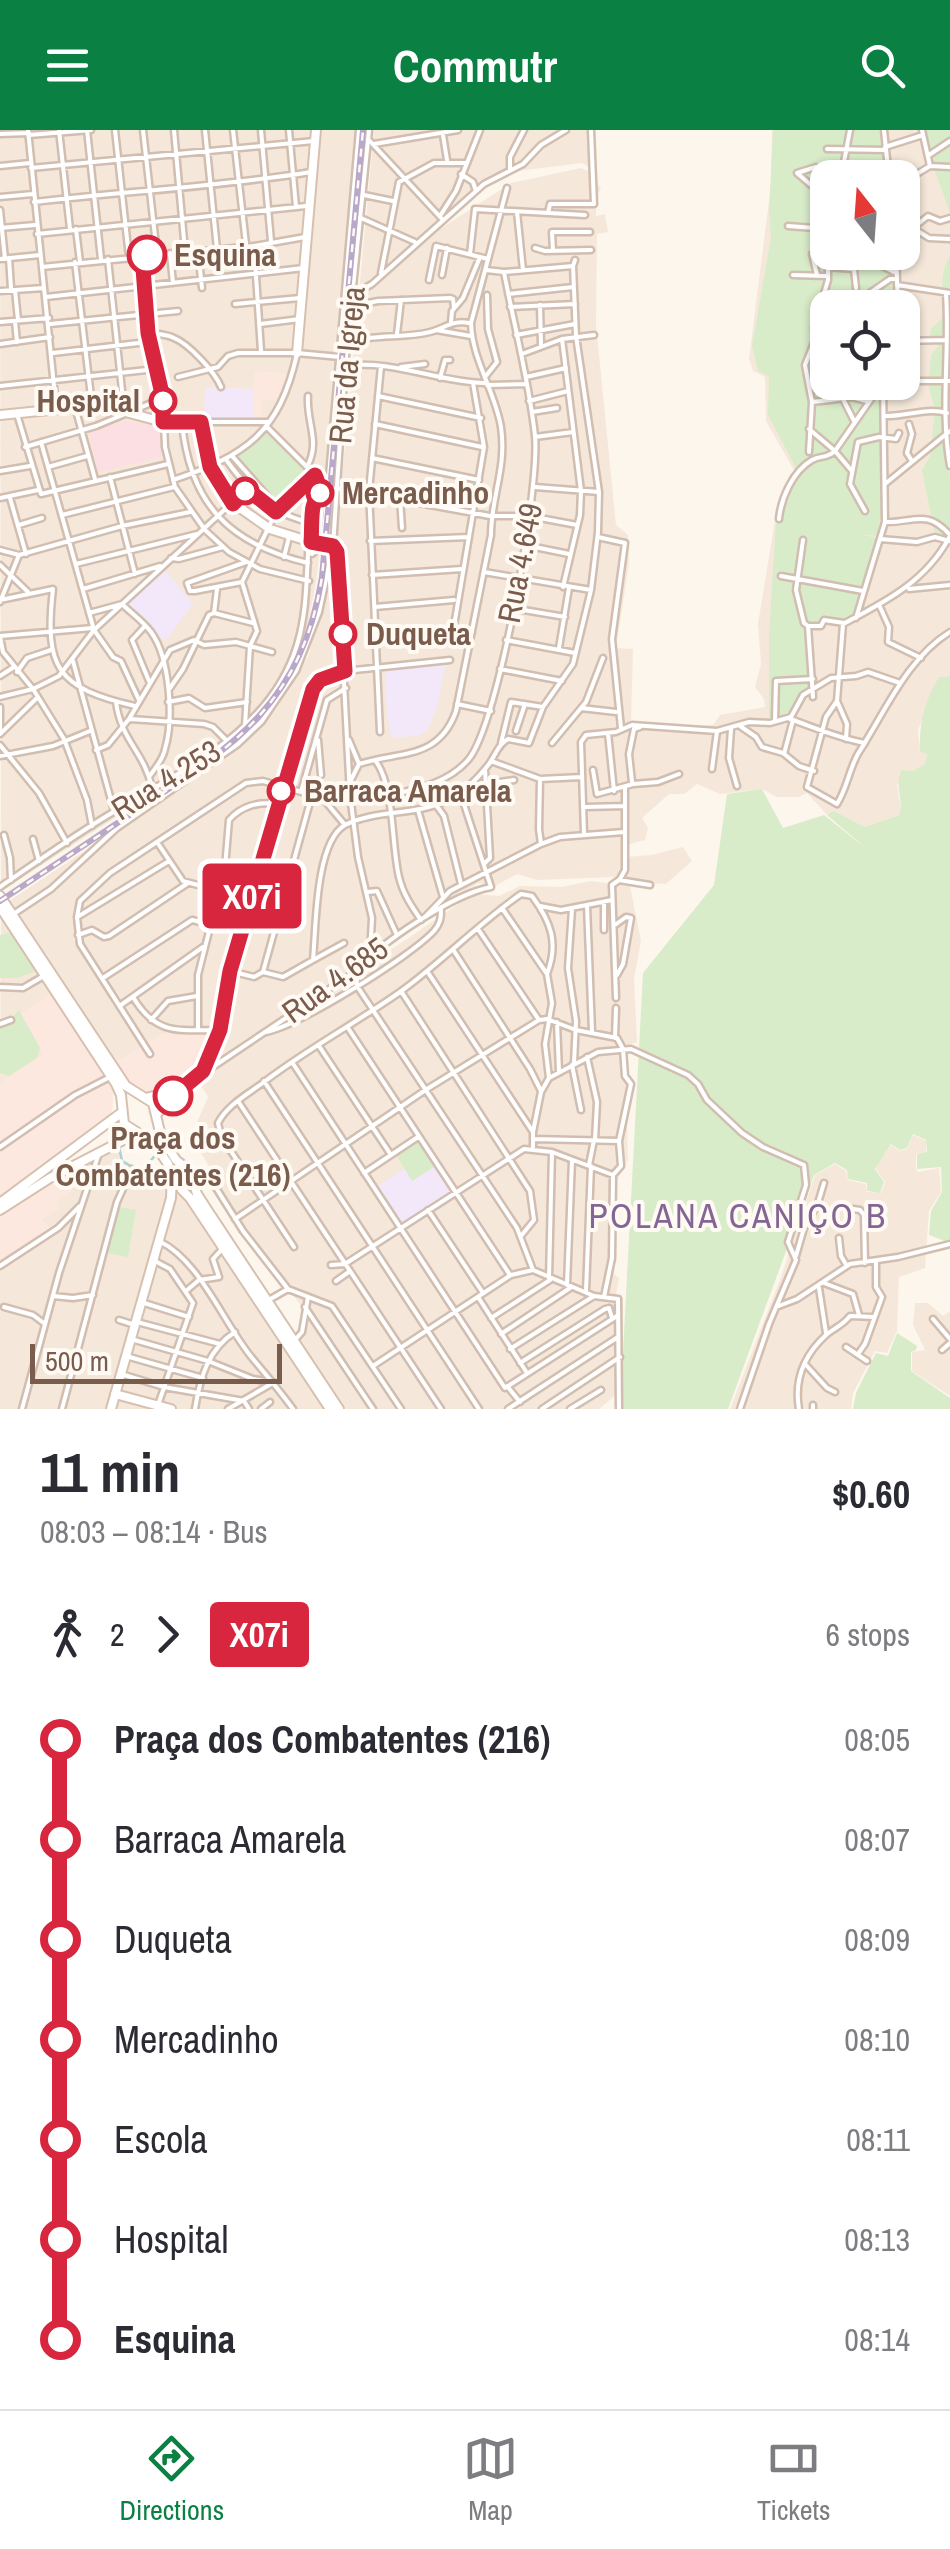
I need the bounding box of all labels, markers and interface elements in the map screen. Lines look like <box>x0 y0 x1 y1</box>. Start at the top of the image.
text: Commutr <box>393 35 557 96</box>
icon: menu <box>40 38 95 93</box>
icon: search <box>855 38 910 93</box>
north arrow <box>810 160 920 270</box>
map controls <box>810 160 920 400</box>
place label: Esquina <box>174 233 276 276</box>
marker: Esquina <box>128 236 166 274</box>
street label: Rua da Igreja <box>318 284 375 445</box>
button: locate <box>810 290 920 400</box>
place label: Hospital <box>36 379 140 422</box>
marker: Hospital <box>150 388 176 414</box>
place label: Mercadinho <box>342 471 489 514</box>
unlabelled marker <box>232 478 258 504</box>
marker: Mercadinho <box>307 480 333 506</box>
street label: Rua 4.649 <box>487 499 552 626</box>
place label: Duqueta <box>366 612 471 655</box>
marker: Duqueta <box>330 621 356 647</box>
street label: Rua 4.253 <box>103 729 228 830</box>
place label: Barraca Amarela <box>304 769 512 812</box>
marker: Barraca Amarela <box>268 778 294 804</box>
line badge: X07i <box>182 864 322 928</box>
text: X07i <box>222 873 282 920</box>
street label: Rua 4.685 <box>273 927 396 1033</box>
marker: Praça dos Combatentes (216) <box>154 1077 192 1115</box>
place label: Praça dos Combatentes (216) <box>56 1116 290 1196</box>
district label: POLANA CANIÇO B <box>588 1192 888 1239</box>
scale bar <box>30 1339 282 1384</box>
text: 500 m <box>45 1342 109 1380</box>
text: 11 min <box>40 1435 180 1509</box>
text: $0.60 <box>832 1469 910 1520</box>
text: 08:03 – 08:14 · Bus <box>40 1510 268 1553</box>
icon: walk <box>40 1607 95 1662</box>
icon: forward <box>140 1607 195 1662</box>
text: X07i <box>230 1611 289 1658</box>
text: 2 <box>110 1613 125 1656</box>
text: 6 stops <box>825 1613 910 1656</box>
text: Praça dos Combatentes (216) <box>114 1714 550 1765</box>
text: 08:05 <box>844 1718 910 1761</box>
text: Barraca Amarela <box>114 1814 346 1865</box>
text: 08:07 <box>844 1818 910 1861</box>
text: Duqueta <box>114 1914 232 1965</box>
text: 08:09 <box>844 1918 910 1961</box>
text: Mercadinho <box>114 2014 279 2065</box>
text: 08:10 <box>844 2018 910 2061</box>
text: Escola <box>114 2114 208 2165</box>
text: 08:11 <box>846 2118 910 2161</box>
text: Hospital <box>114 2214 228 2265</box>
text: 08:13 <box>844 2218 910 2261</box>
text: Esquina <box>114 2314 235 2365</box>
text: 08:14 <box>844 2318 910 2361</box>
tab: Directions <box>119 2431 224 2529</box>
tab: Map <box>463 2431 518 2529</box>
tab: Tickets <box>757 2431 831 2529</box>

